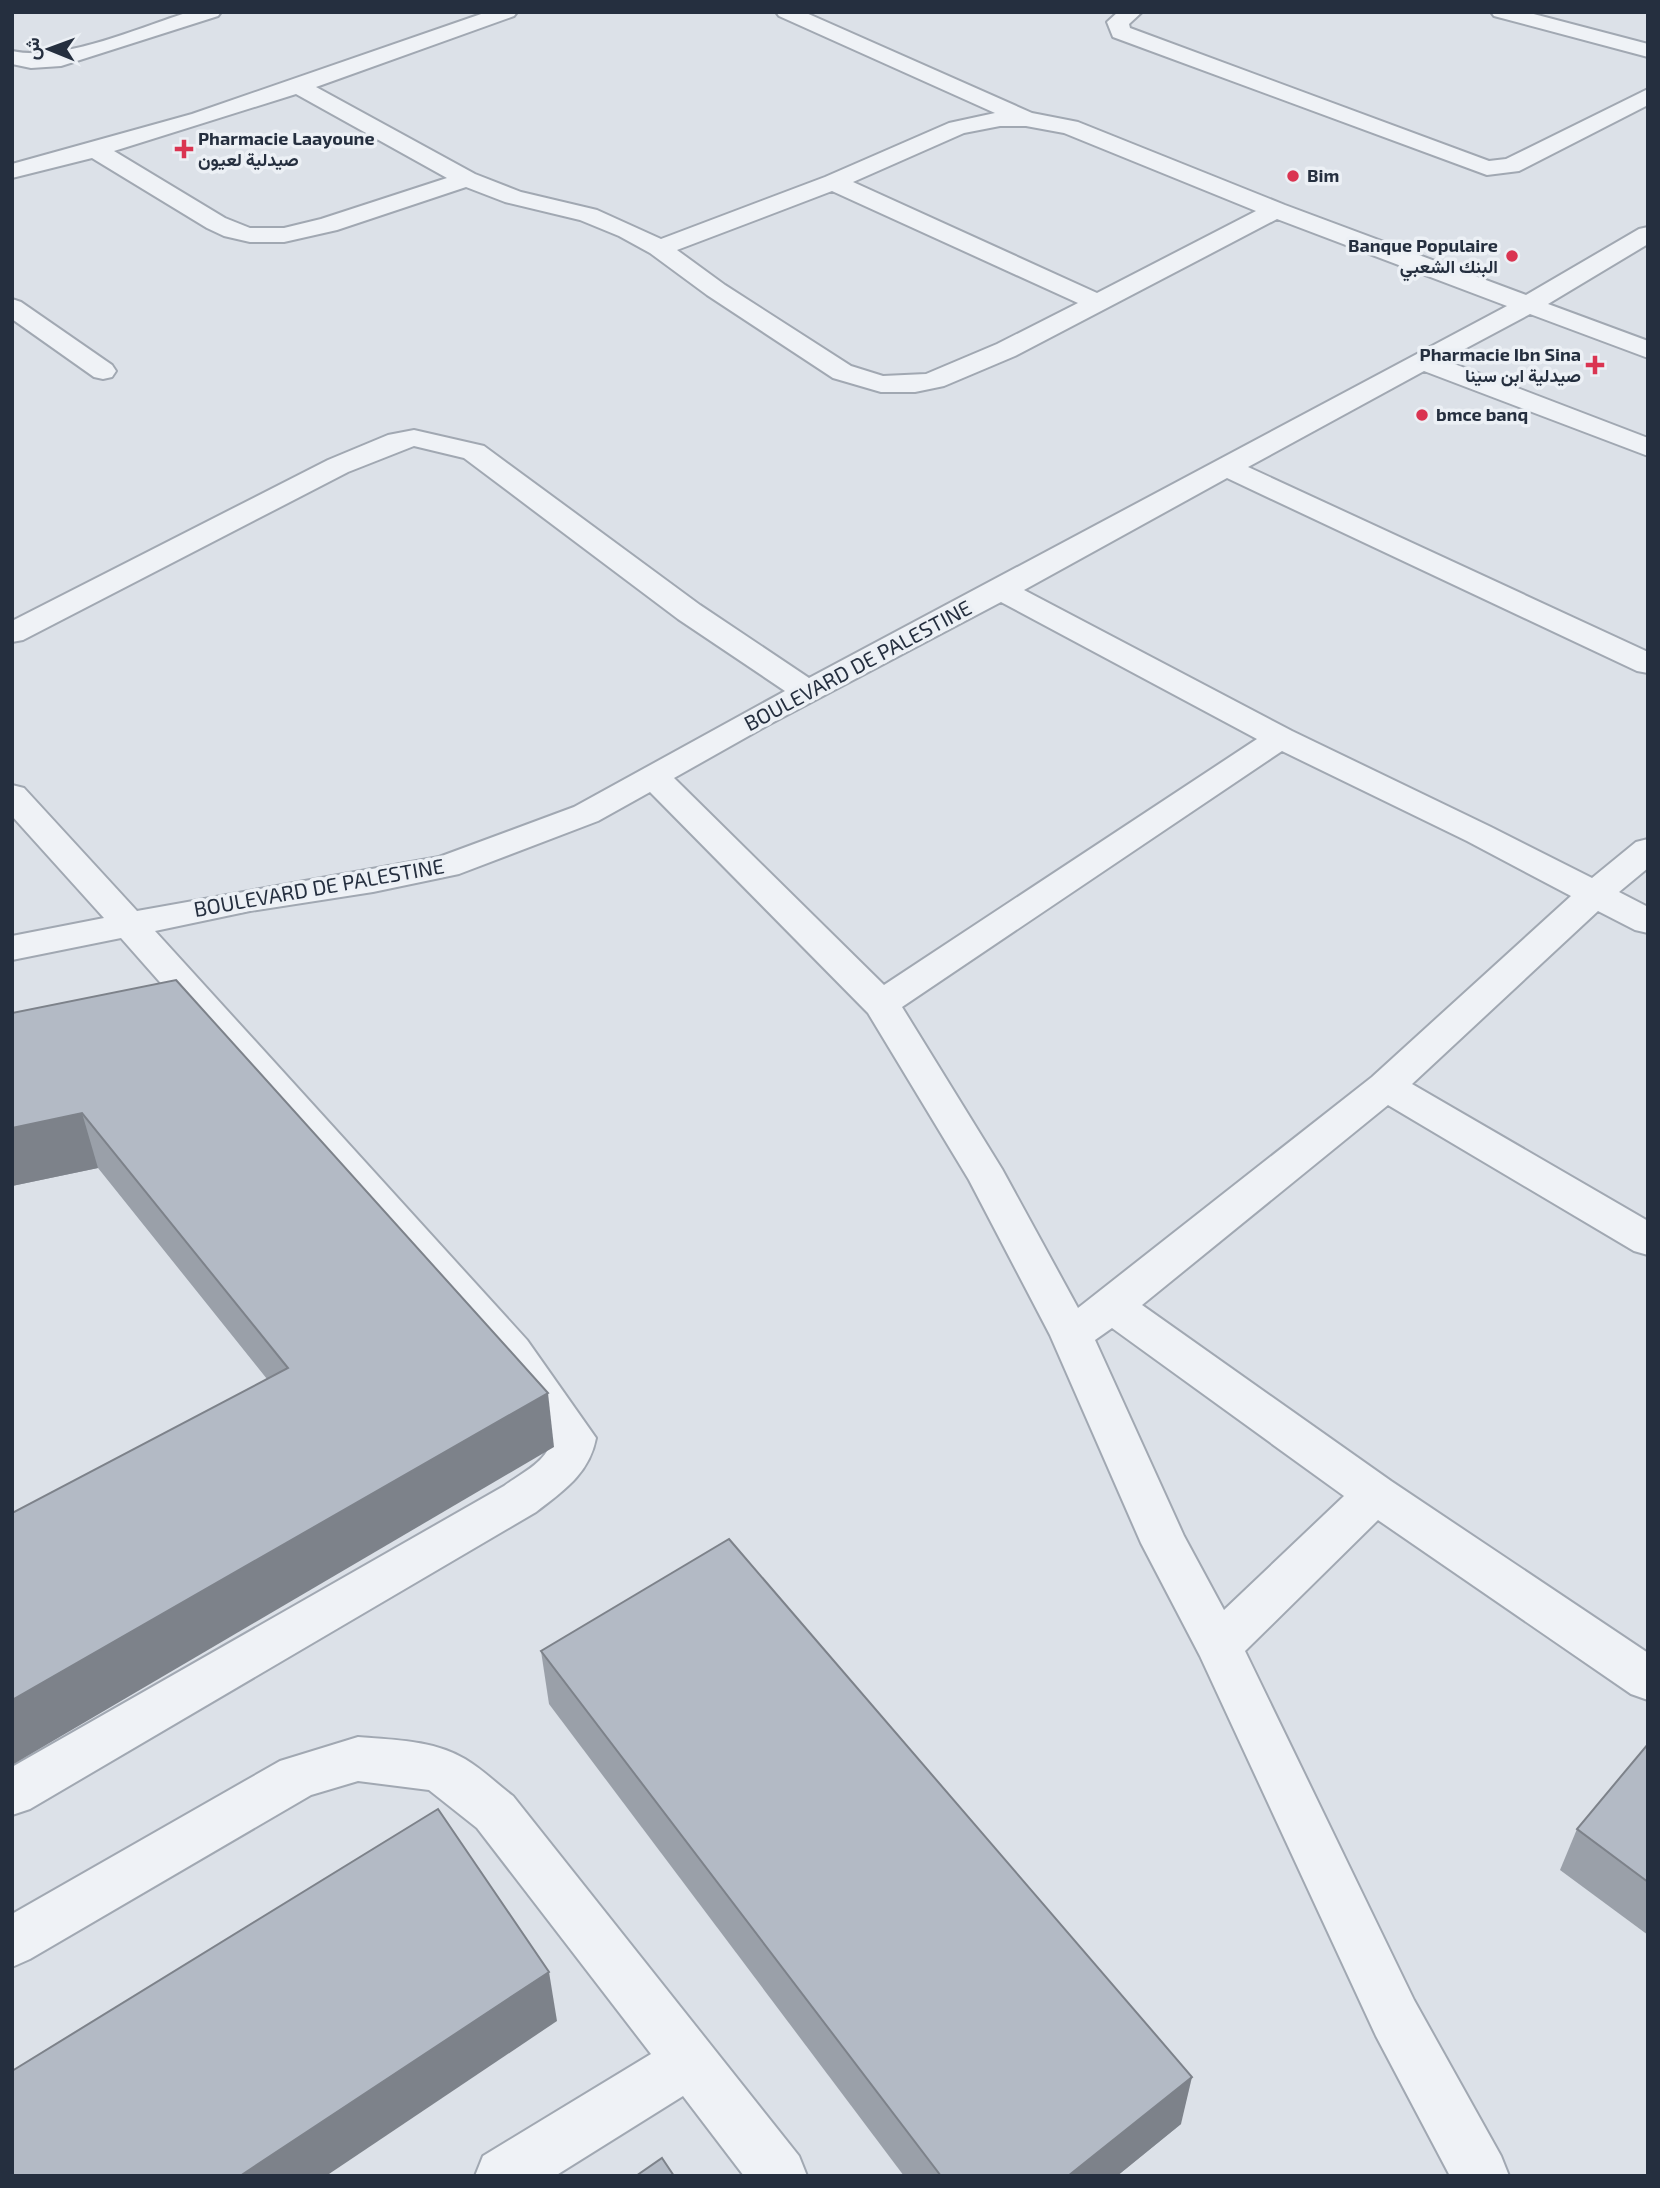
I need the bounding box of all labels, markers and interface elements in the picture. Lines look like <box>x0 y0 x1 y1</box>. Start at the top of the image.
north arrow <box>14 14 84 84</box>
text: ش <box>20 37 44 60</box>
place label: Pharmacie Laayoune صيدلية لعيون <box>198 127 375 171</box>
marker: Pharmacie Laayoune صيدلية لعيون <box>176 141 192 157</box>
place label: Bim <box>1307 164 1339 186</box>
marker: Bim <box>1285 168 1301 184</box>
place label: Banque Populaire البنك الشعبي <box>1348 234 1498 282</box>
marker: Banque Populaire البنك الشعبي <box>1504 248 1520 264</box>
place label: Pharmacie Ibn Sina صيدلية ابن سينا <box>1420 343 1581 387</box>
marker: Pharmacie Ibn Sina صيدلية ابن سينا <box>1587 357 1603 373</box>
place label: bmce banq <box>1436 403 1528 425</box>
marker: bmce banq <box>1414 407 1430 423</box>
street label: BOULEVARD DE PALESTINE <box>739 594 975 735</box>
street label: BOULEVARD DE PALESTINE <box>191 852 446 921</box>

